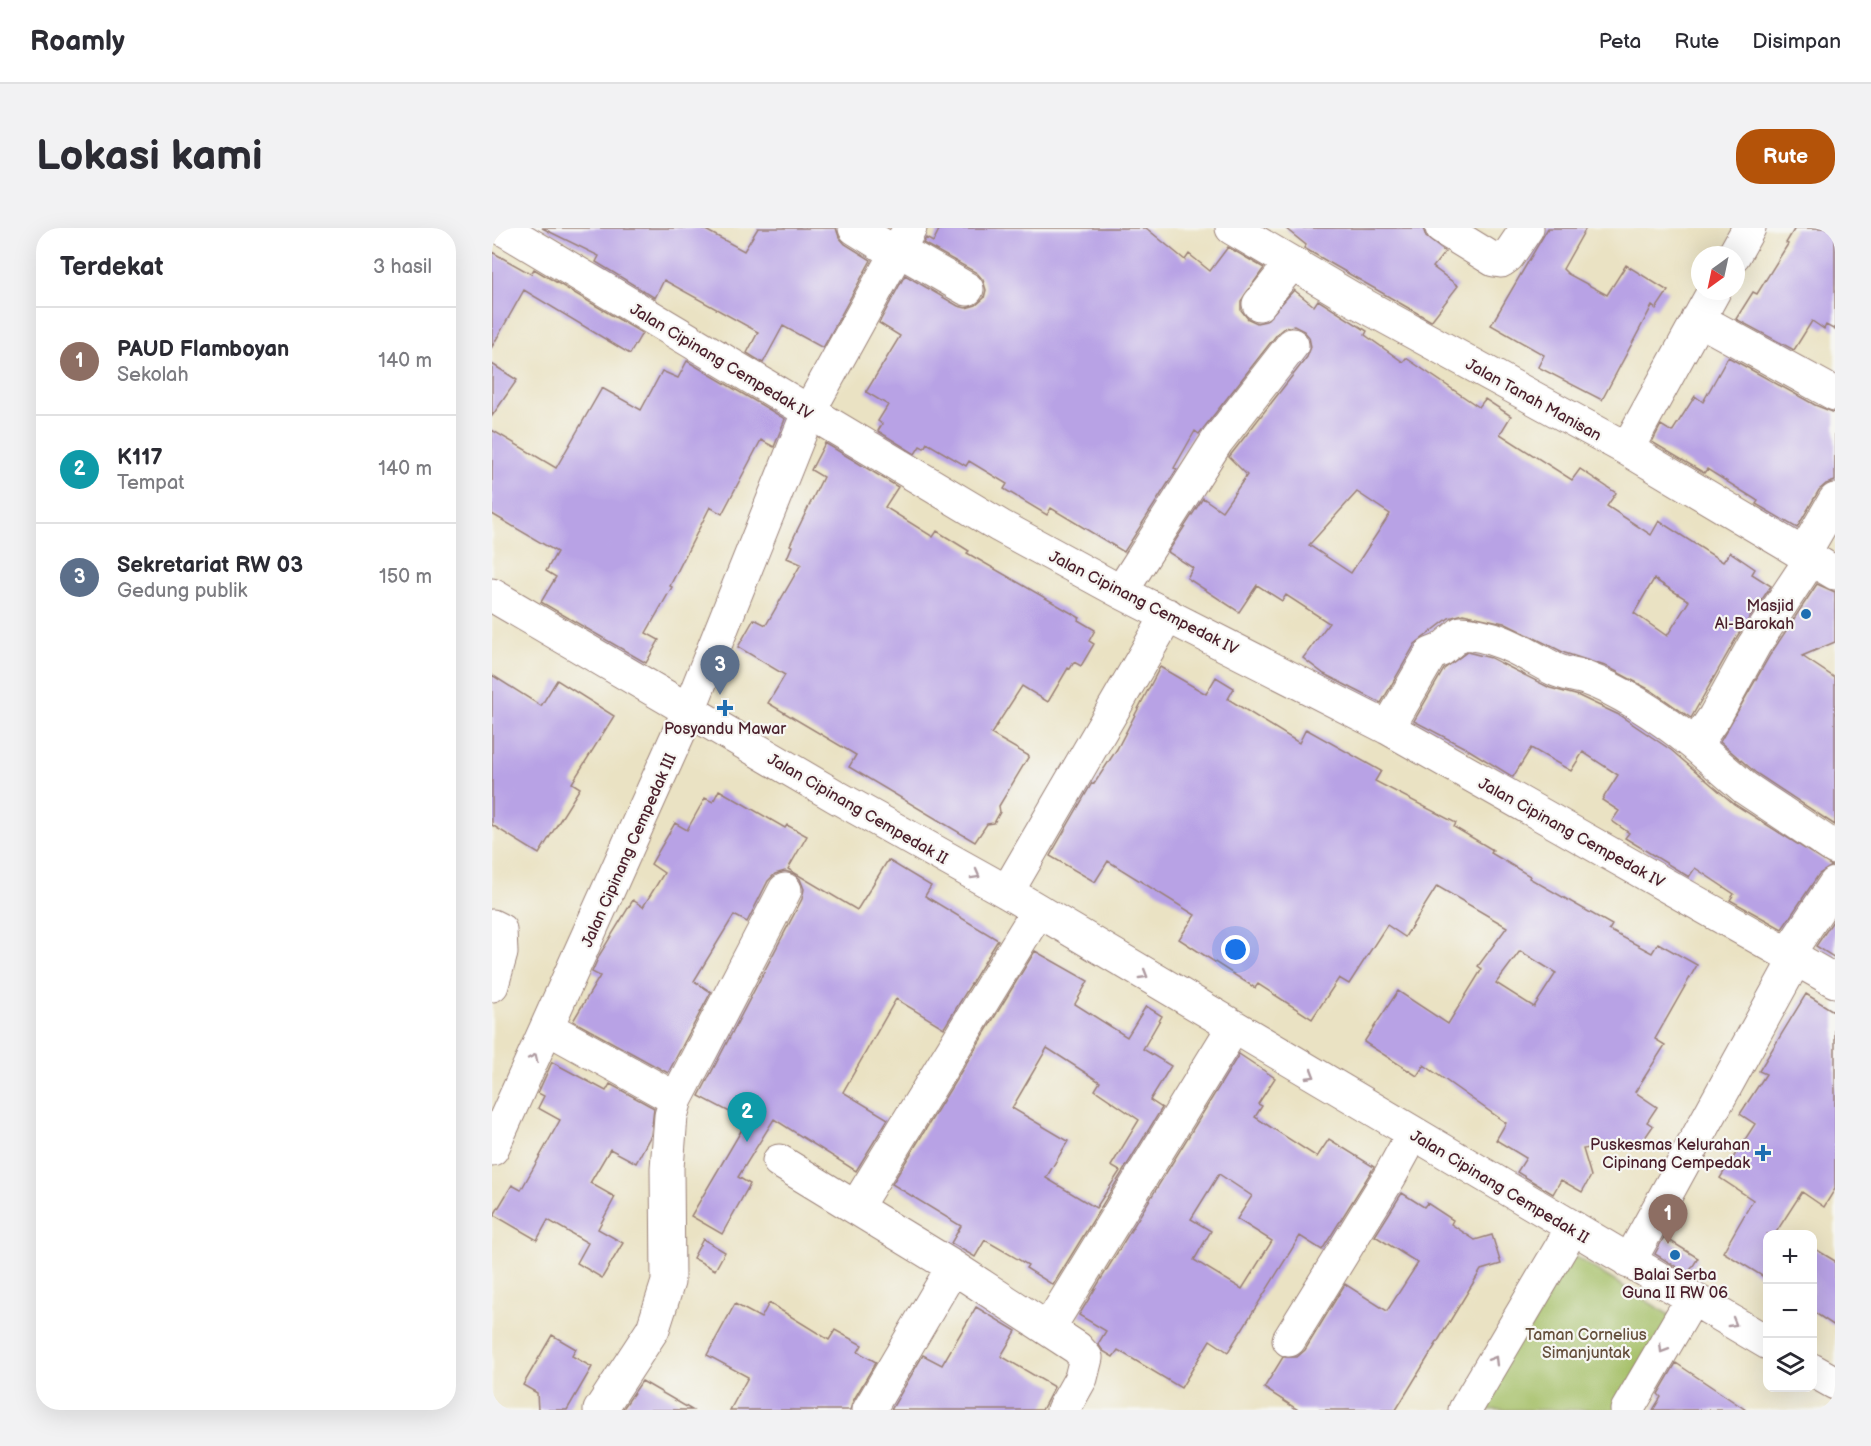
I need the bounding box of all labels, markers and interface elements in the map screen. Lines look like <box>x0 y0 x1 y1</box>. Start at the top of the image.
text: Roamly <box>30 25 125 58</box>
text: Peta <box>1599 29 1641 54</box>
text: Rute <box>1674 29 1719 54</box>
text: Disimpan <box>1752 29 1841 54</box>
button: Rute <box>1736 129 1835 184</box>
text: Lokasi kami <box>36 131 262 182</box>
north arrow <box>1691 246 1745 300</box>
text: Terdekat <box>60 252 163 283</box>
text: 3 hasil <box>373 255 432 279</box>
street label: Jalan Cipinang Cempedak IV <box>626 300 816 425</box>
text: PAUD Flamboyan <box>117 336 289 363</box>
text: 1 <box>75 349 84 373</box>
text: 140 m <box>378 349 432 373</box>
street label: Jalan Tanah Manisan <box>1462 355 1604 446</box>
text: Sekolah <box>117 363 188 387</box>
text: K117 <box>117 444 163 471</box>
text: 2 <box>74 457 85 481</box>
text: 140 m <box>378 457 432 481</box>
text: Tempat <box>117 471 184 495</box>
street label: Jalan Cipinang Cempedak IV <box>1046 547 1241 659</box>
text: Sekretariat RW 03 <box>117 552 303 579</box>
text: 3 <box>74 565 85 589</box>
text: 150 m <box>379 565 432 589</box>
text: Gedung publik <box>117 579 247 603</box>
place label: Masjid Al-Barokah <box>1715 597 1794 634</box>
marker: Masjid Al-Barokah <box>1799 607 1813 621</box>
pin: 3 <box>700 646 740 695</box>
marker: Posyandu Mawar <box>716 699 734 717</box>
place label: Posyandu Mawar <box>664 720 786 739</box>
street label: Jalan Cipinang Cempedak II <box>764 750 951 869</box>
street label: Jalan Cipinang Cempedak III <box>578 751 681 950</box>
street label: Jalan Cipinang Cempedak IV <box>1475 774 1668 893</box>
one-way arrow <box>970 868 981 879</box>
your location <box>1221 935 1250 964</box>
one-way arrow <box>1138 968 1148 979</box>
one-way arrow <box>527 1053 539 1064</box>
one-way arrow <box>1305 1067 1315 1079</box>
pin: 2 <box>728 1092 766 1142</box>
street label: Jalan Cipinang Cempedak II <box>1407 1126 1592 1248</box>
place label: Puskesmas Kelurahan Cipinang Cempedak <box>1590 1136 1750 1173</box>
marker: Puskesmas Kelurahan Cipinang Cempedak <box>1754 1144 1772 1162</box>
pin: 1 <box>1648 1194 1688 1244</box>
map controls <box>1763 1230 1817 1392</box>
button: + <box>1763 1230 1817 1284</box>
marker: Balai Serba Guna II RW 06 <box>1668 1248 1682 1262</box>
place label: Balai Serba Guna II RW 06 <box>1622 1266 1728 1303</box>
button: − <box>1763 1284 1817 1338</box>
one-way arrow <box>1727 1315 1737 1327</box>
park label: Taman Cornelius Simanjuntak <box>1525 1326 1647 1363</box>
button: layers <box>1763 1338 1817 1392</box>
one-way arrow <box>1658 1343 1670 1353</box>
one-way arrow <box>1487 1356 1499 1366</box>

